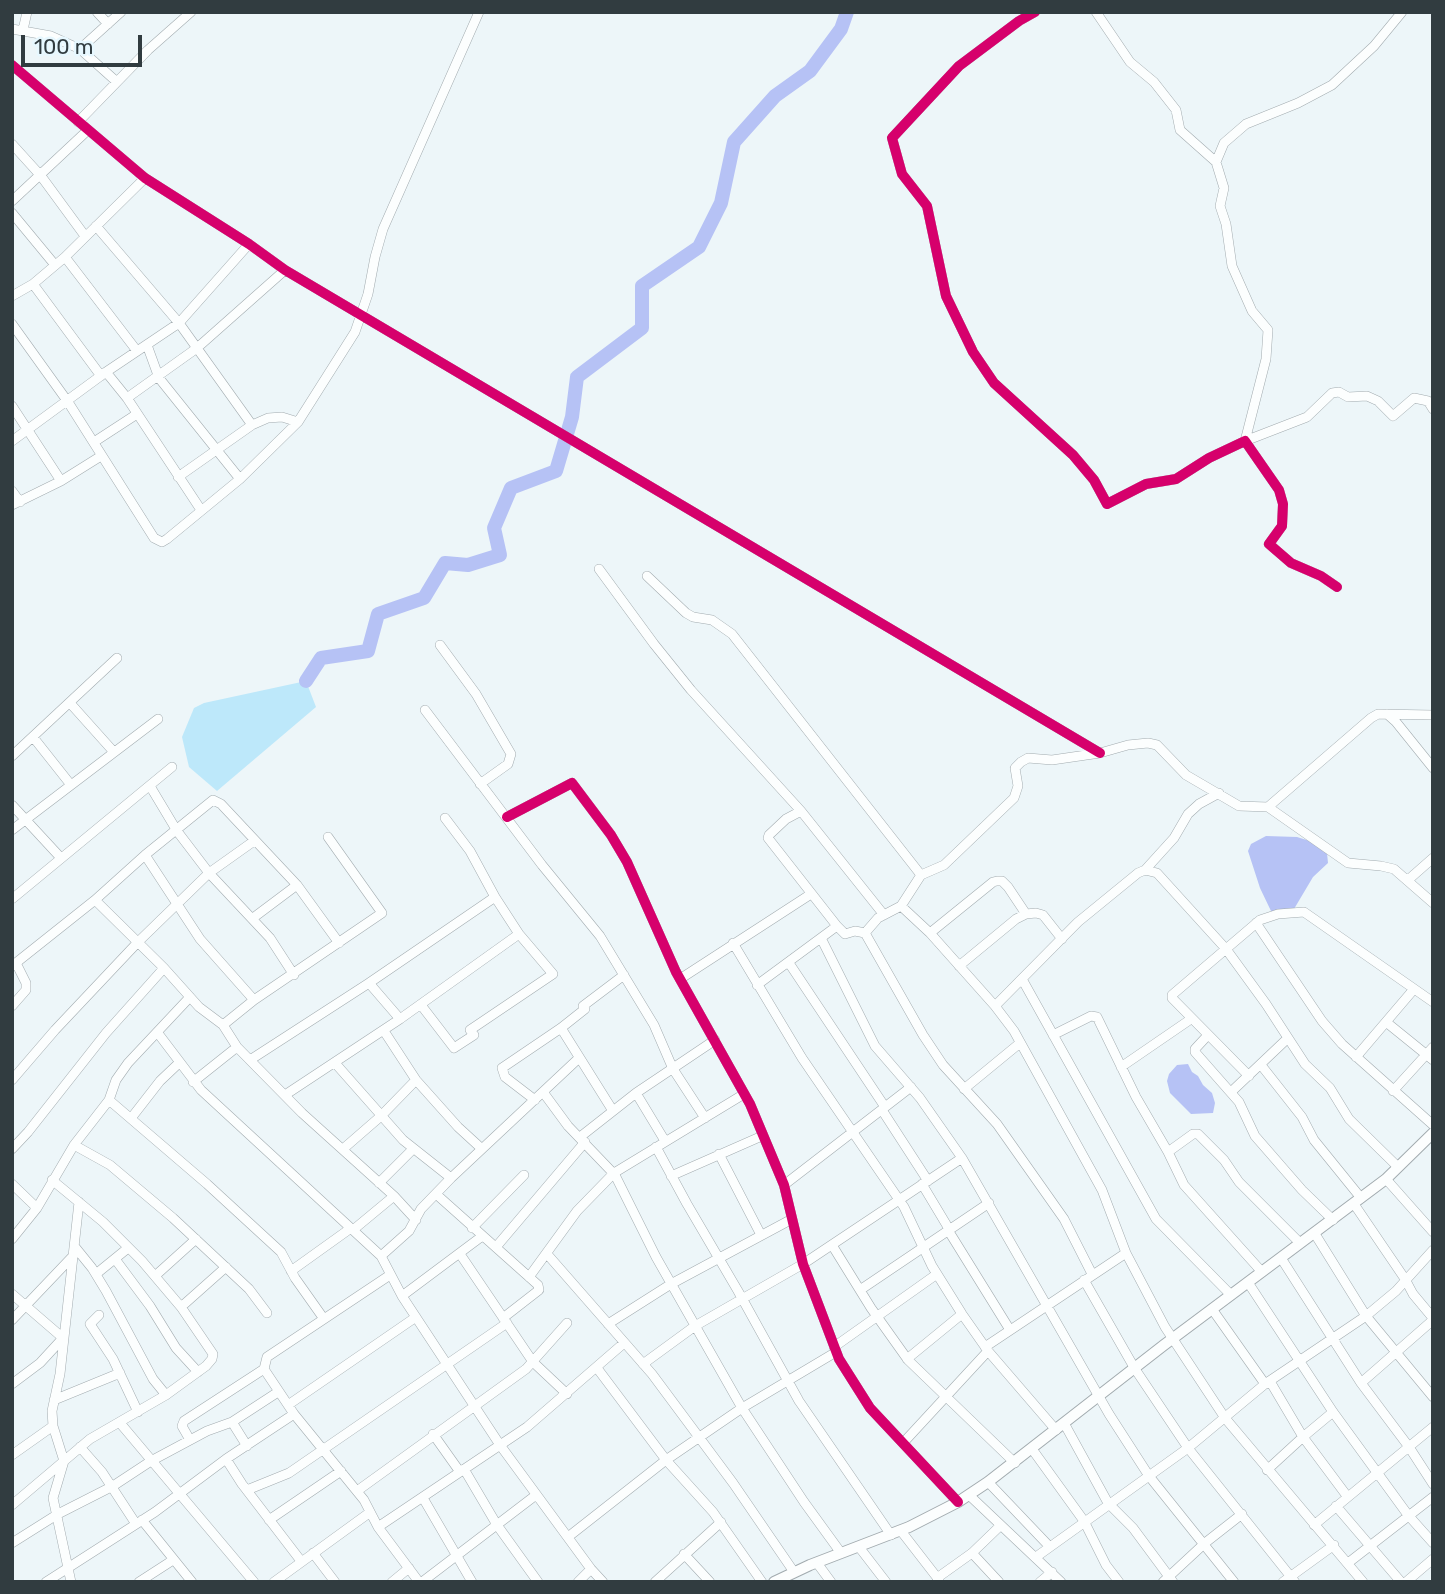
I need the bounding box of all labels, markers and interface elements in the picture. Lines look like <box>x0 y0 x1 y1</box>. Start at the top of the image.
scale bar <box>24 21 145 65</box>
text: 100 m <box>34 34 93 59</box>

